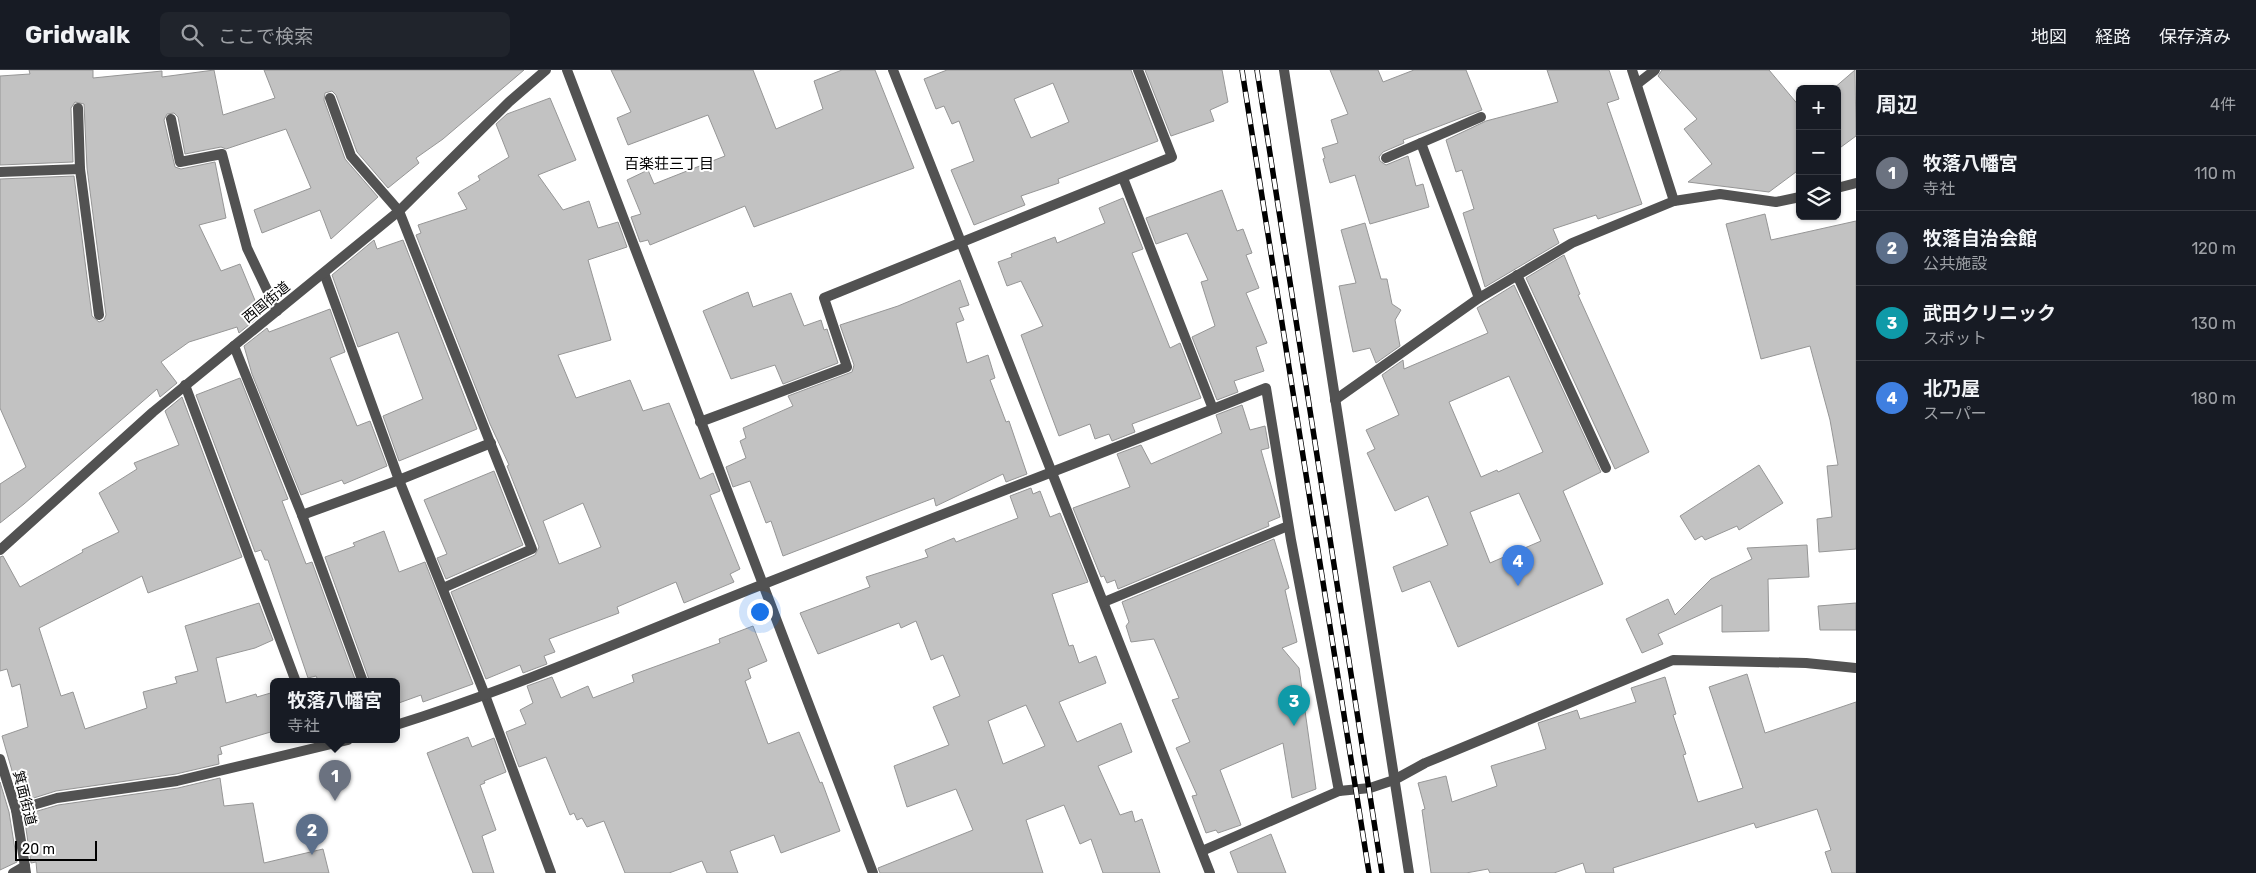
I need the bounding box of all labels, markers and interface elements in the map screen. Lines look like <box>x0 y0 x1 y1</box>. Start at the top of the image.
search box <box>160 12 510 57</box>
text: Gridwalk <box>25 21 130 49</box>
icon: search <box>178 21 206 49</box>
text: ここで検索 <box>218 25 313 48</box>
text: 地図 <box>2031 26 2067 48</box>
text: 経路 <box>2095 26 2131 48</box>
text: 保存済み <box>2159 26 2231 48</box>
map controls <box>1796 85 1841 220</box>
button: + <box>1796 85 1841 130</box>
text: 周辺 <box>1876 92 1918 117</box>
text: 4件 <box>2210 95 2236 114</box>
button: − <box>1796 130 1841 175</box>
text: 牧落八幡宮 <box>1923 152 2018 175</box>
district label: 百楽荘三丁目 <box>624 155 714 173</box>
text: 1 <box>1888 164 1896 183</box>
text: 110 m <box>2194 164 2236 183</box>
button: layers <box>1796 175 1841 220</box>
text: 寺社 <box>1923 179 1955 198</box>
text: 牧落自治会館 <box>1923 227 2037 250</box>
text: 2 <box>1887 239 1897 258</box>
text: 120 m <box>2191 239 2236 258</box>
text: 公共施設 <box>1923 254 1987 273</box>
street label: 西国街道 <box>239 278 293 327</box>
text: 武田クリニック <box>1923 302 2056 325</box>
text: 3 <box>1887 314 1897 333</box>
text: 130 m <box>2191 314 2236 333</box>
text: スポット <box>1923 329 1987 348</box>
text: 北乃屋 <box>1923 377 1980 400</box>
text: 4 <box>1887 389 1897 408</box>
text: 180 m <box>2191 389 2236 408</box>
text: スーパー <box>1923 404 1987 423</box>
pin: 4 <box>1502 545 1534 586</box>
your location <box>747 599 773 625</box>
popup <box>270 678 400 743</box>
pin: 3 <box>1278 685 1310 726</box>
text: 牧落八幡宮 <box>287 689 383 712</box>
text: 寺社 <box>287 716 320 735</box>
pin: 1 <box>319 760 351 801</box>
street label: 箕面街道 <box>9 769 40 827</box>
pin: 2 <box>296 814 328 855</box>
scale bar <box>15 838 98 861</box>
text: 20 m <box>22 841 55 858</box>

